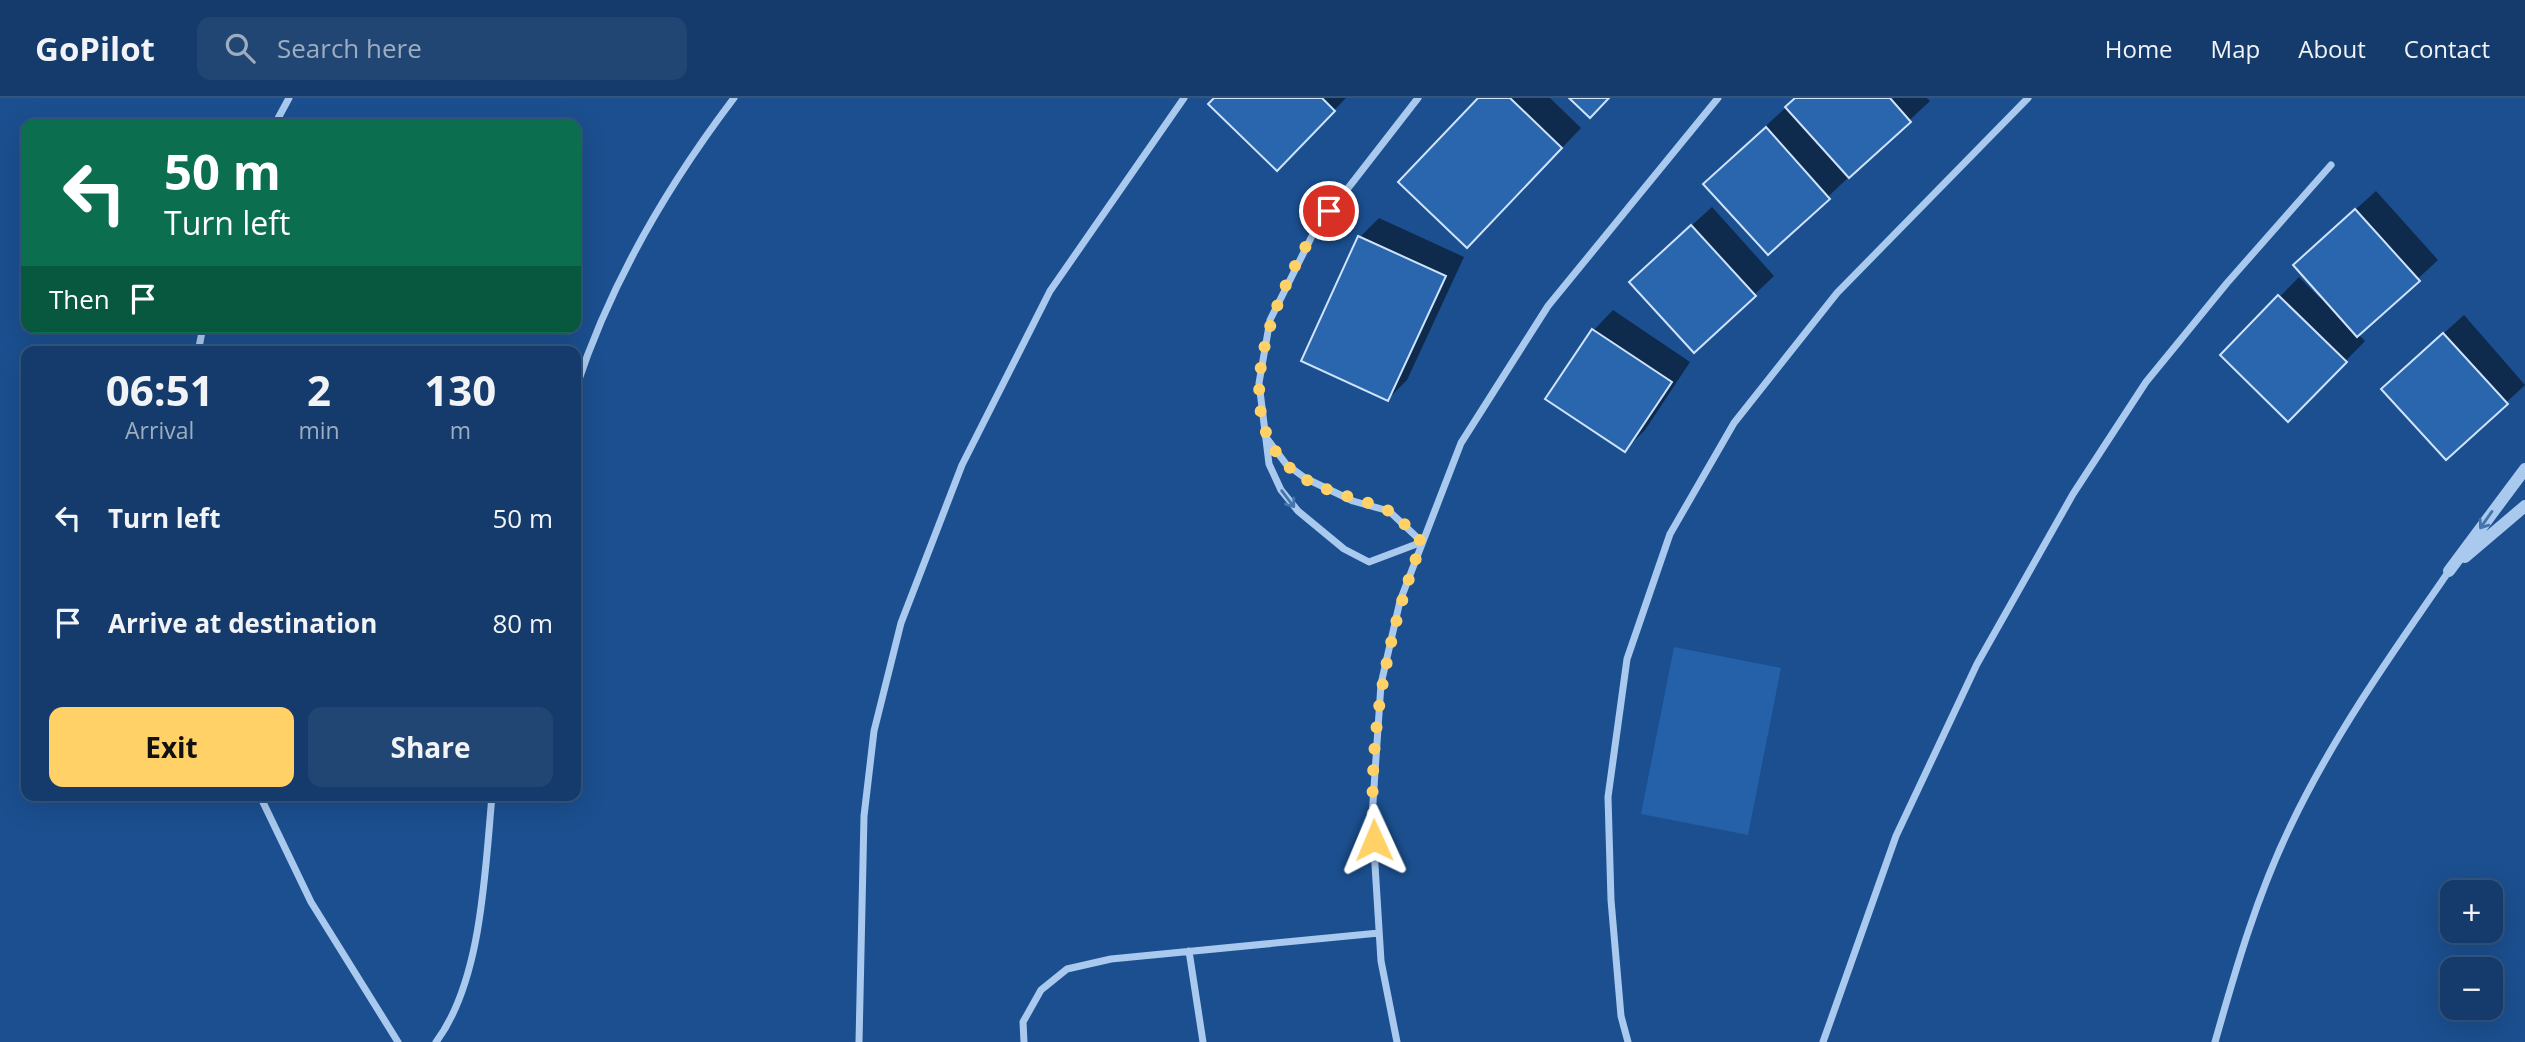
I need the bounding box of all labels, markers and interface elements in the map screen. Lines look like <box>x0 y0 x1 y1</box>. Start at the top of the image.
search box <box>197 17 687 80</box>
text: GoPilot <box>35 26 155 71</box>
icon: search <box>221 29 259 67</box>
text: Search here <box>277 30 422 66</box>
text: Home <box>2105 32 2173 65</box>
text: Map <box>2211 32 2260 65</box>
text: About <box>2298 32 2366 65</box>
text: Contact <box>2404 32 2490 65</box>
text: 50 m <box>164 138 281 204</box>
icon: left <box>49 147 140 238</box>
pin <box>1299 181 1359 241</box>
icon: arrive <box>1310 192 1348 230</box>
text: Turn left <box>164 201 290 244</box>
icon: arrive <box>124 280 162 318</box>
text: Then <box>49 281 110 317</box>
text: 06:51 <box>106 361 214 418</box>
text: 2 <box>307 361 331 418</box>
text: 130 <box>424 361 496 418</box>
text: Arrival <box>125 414 194 446</box>
text: min <box>298 414 340 446</box>
text: m <box>450 414 471 446</box>
one-way arrow <box>1281 489 1296 508</box>
icon: left <box>49 499 87 537</box>
text: Turn left <box>108 500 220 536</box>
text: 50 m <box>492 500 553 536</box>
one-way arrow <box>2479 510 2493 529</box>
icon: arrive <box>49 604 87 642</box>
text: Arrive at destination <box>108 605 377 641</box>
text: 80 m <box>492 605 553 641</box>
button: Exit <box>49 707 294 787</box>
button: Share <box>308 707 553 787</box>
position arrow <box>1337 803 1411 877</box>
map controls <box>2440 880 2503 1020</box>
button: + <box>2440 880 2503 943</box>
button: − <box>2440 957 2503 1020</box>

